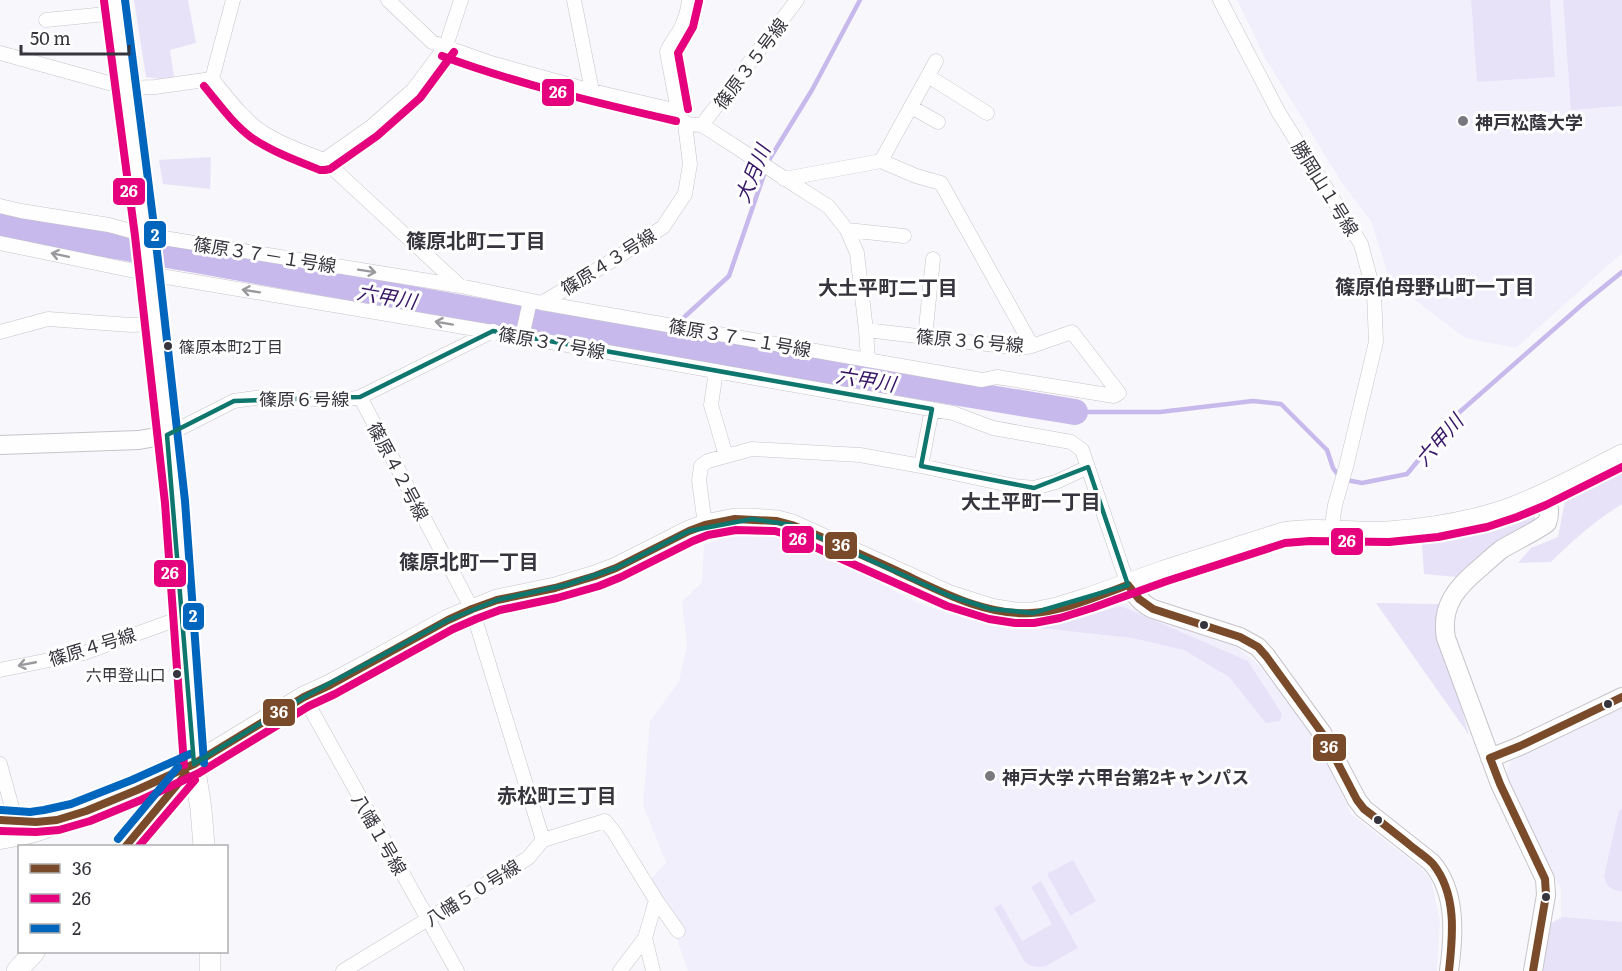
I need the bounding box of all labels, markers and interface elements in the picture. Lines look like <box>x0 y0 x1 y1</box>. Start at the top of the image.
street label: 篠原３５号線 <box>707 12 793 114</box>
scale bar <box>21 18 129 56</box>
text: 50 m <box>30 24 71 51</box>
line badge: 26 <box>541 78 575 107</box>
text: 26 <box>549 79 567 103</box>
place label: 神戸松蔭大学 <box>1475 108 1583 135</box>
marker: 神戸松蔭大学 <box>1456 114 1470 128</box>
street label: 勝岡山１号線 <box>1286 135 1366 241</box>
water label: 大月川 <box>726 138 777 206</box>
line badge: 26 <box>112 177 146 206</box>
text: 26 <box>120 178 138 202</box>
line badge: 2 <box>143 220 167 249</box>
street label: 篠原４３号線 <box>555 221 661 301</box>
text: 2 <box>151 222 160 246</box>
district label: 篠原北町二丁目 <box>406 224 546 254</box>
street label: 篠原３７－１号線 <box>192 229 338 279</box>
one-way arrow <box>51 249 70 260</box>
one-way arrow <box>357 266 377 277</box>
district label: 篠原伯母野山町一丁目 <box>1335 270 1535 300</box>
district label: 大土平町二丁目 <box>818 271 958 301</box>
water label: 六甲川 <box>355 275 421 315</box>
one-way arrow <box>242 285 262 296</box>
street label: 篠原３７－１号線 <box>667 311 813 363</box>
one-way arrow <box>434 317 454 328</box>
street label: 篠原３７号線 <box>496 319 608 365</box>
street label: 篠原３６号線 <box>915 322 1025 358</box>
place label: 篠原本町2丁目 <box>179 334 283 358</box>
marker: 篠原本町2丁目 <box>162 340 174 352</box>
water label: 六甲川 <box>834 358 900 398</box>
street label: 篠原６号線 <box>259 385 349 412</box>
water label: 六甲川 <box>1407 405 1470 471</box>
street label: 篠原４２号線 <box>362 417 436 525</box>
district label: 大土平町一丁目 <box>961 485 1101 515</box>
line badge: 26 <box>781 525 815 554</box>
text: 26 <box>789 526 807 550</box>
line badge: 26 <box>1330 527 1364 556</box>
text: 26 <box>1338 528 1356 552</box>
line badge: 36 <box>824 531 858 560</box>
text: 36 <box>832 532 850 556</box>
district label: 篠原北町一丁目 <box>399 545 539 575</box>
line badge: 26 <box>153 559 187 588</box>
text: 26 <box>161 560 179 584</box>
line badge: 2 <box>182 602 205 631</box>
text: 2 <box>189 603 198 627</box>
unlabelled marker <box>1198 619 1210 631</box>
street label: 篠原４号線 <box>45 620 139 672</box>
one-way arrow <box>18 659 37 670</box>
place label: 六甲登山口 <box>86 662 166 686</box>
marker: 六甲登山口 <box>171 668 183 680</box>
line badge: 36 <box>262 698 296 727</box>
unlabelled marker <box>1602 698 1614 710</box>
text: 36 <box>270 699 288 723</box>
line badge: 36 <box>1312 733 1347 762</box>
text: 36 <box>1320 734 1338 758</box>
place label: 神戸大学 六甲台第2キャンパス <box>1002 763 1249 790</box>
marker: 神戸大学 六甲台第2キャンパス <box>983 769 997 783</box>
district label: 赤松町三丁目 <box>497 779 617 809</box>
street label: 八幡１号線 <box>346 788 414 880</box>
unlabelled marker <box>1372 814 1384 826</box>
legend <box>18 845 228 953</box>
street label: 八幡５０号線 <box>419 852 525 932</box>
text: 36 <box>72 854 92 881</box>
text: 26 <box>72 884 91 911</box>
unlabelled marker <box>1540 891 1552 903</box>
text: 2 <box>72 914 81 941</box>

